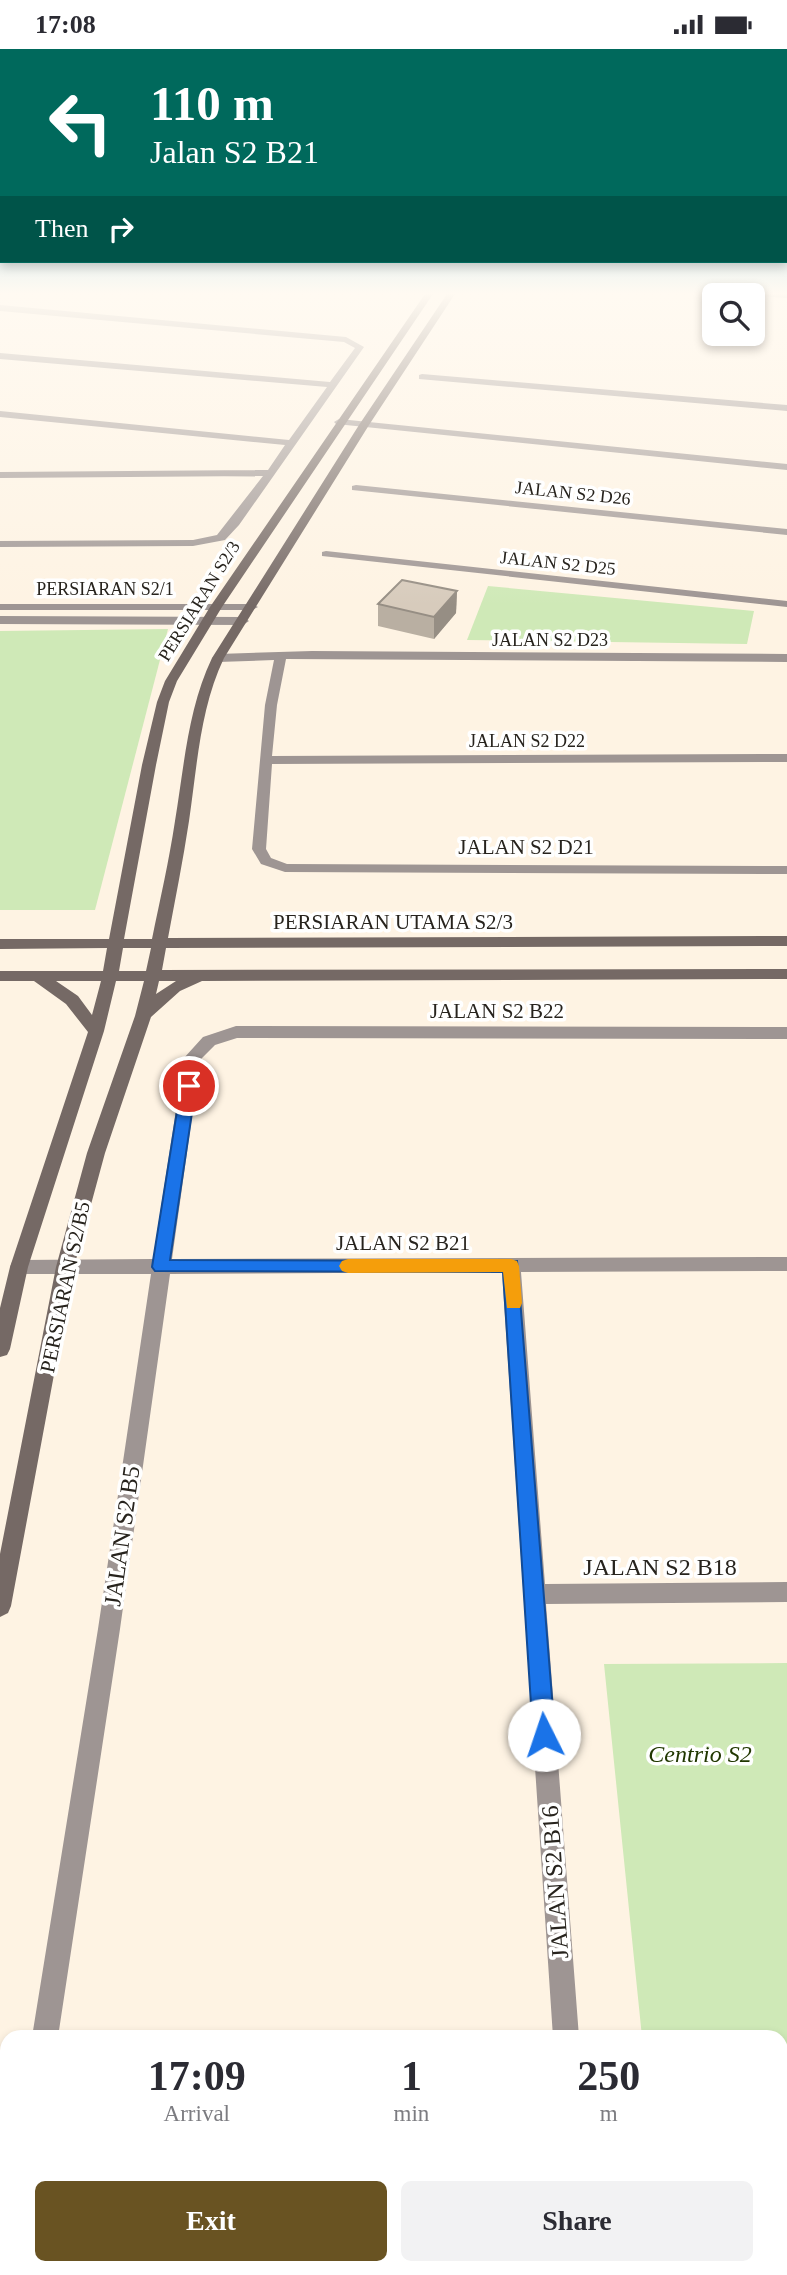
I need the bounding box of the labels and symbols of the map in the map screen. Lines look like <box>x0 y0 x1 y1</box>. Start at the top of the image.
street label: JALAN S2 D26 <box>514 477 632 509</box>
street label: PERSIARAN S2/3 <box>154 537 244 665</box>
street label: JALAN S2 D25 <box>499 547 617 579</box>
street label: PERSIARAN S2/1 <box>36 579 174 599</box>
street label: JALAN S2 D23 <box>492 630 608 650</box>
street label: JALAN S2 D22 <box>469 731 585 751</box>
street label: JALAN S2 D21 <box>458 835 594 859</box>
street label: PERSIARAN UTAMA S2/3 <box>273 910 513 934</box>
street label: JALAN S2 B22 <box>430 999 564 1023</box>
pin <box>159 1056 219 1116</box>
street label: PERSIARAN S2/B5 <box>35 1199 95 1375</box>
street label: JALAN S2 B21 <box>336 1231 470 1255</box>
street label: JALAN S2 B5 <box>99 1464 145 1608</box>
street label: JALAN S2 B18 <box>583 1554 737 1580</box>
position arrow <box>507 1698 581 1772</box>
park label: Centrio S2 <box>648 1741 752 1767</box>
street label: JALAN S2 B16 <box>537 1805 573 1959</box>

